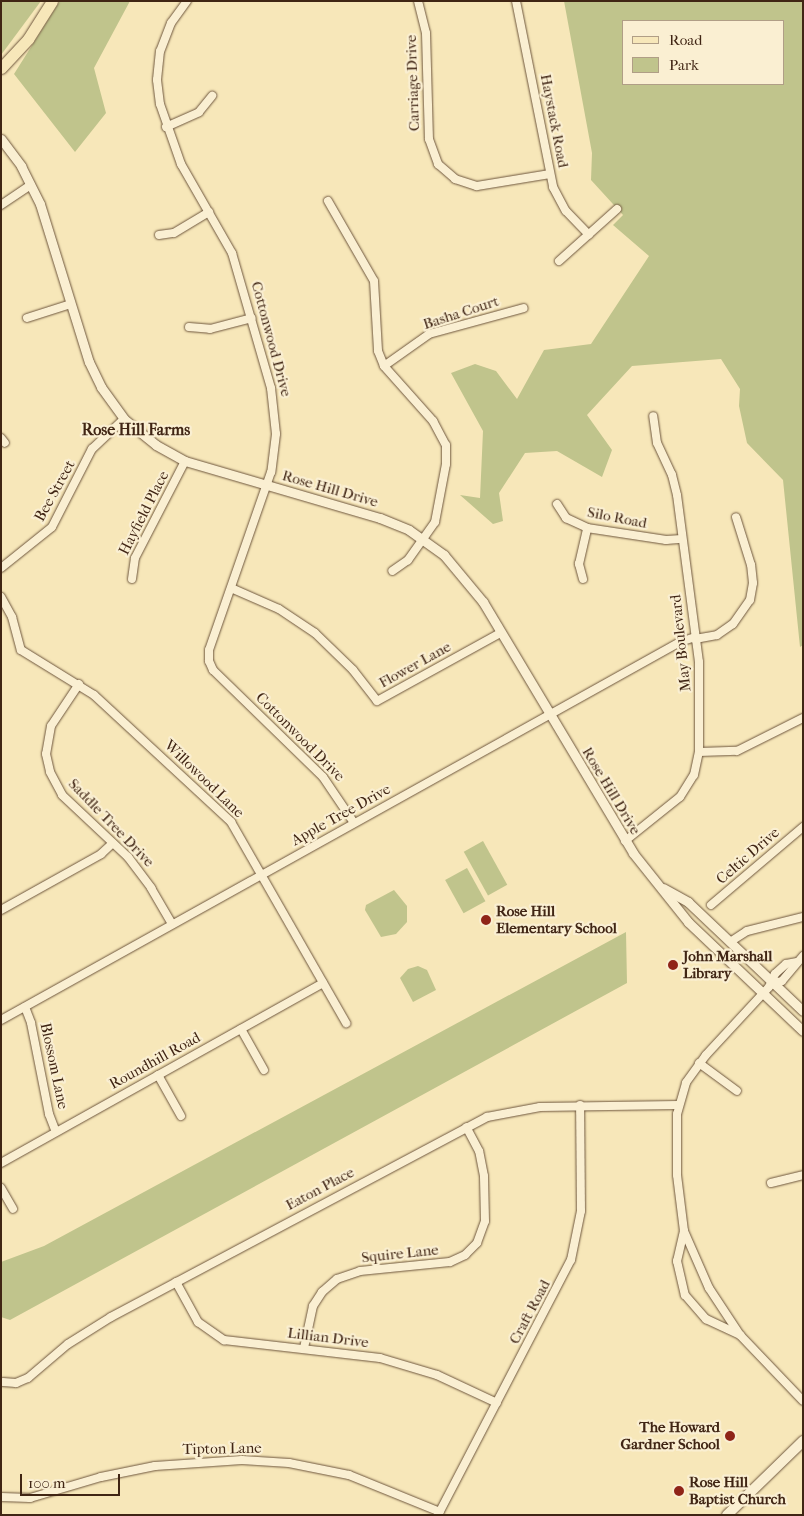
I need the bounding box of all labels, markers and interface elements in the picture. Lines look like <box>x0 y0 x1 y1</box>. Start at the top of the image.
legend <box>622 20 784 85</box>
text: Road <box>669 31 702 49</box>
street label: Carriage Drive <box>402 34 424 132</box>
text: Park <box>669 56 699 74</box>
street label: Haystack Road <box>536 73 572 169</box>
street label: Cottonwood Drive <box>247 280 295 398</box>
street label: Basha Court <box>421 292 501 334</box>
district label: Rose Hill Farms <box>82 420 190 440</box>
street label: Bee Street <box>31 457 79 525</box>
street label: Rose Hill Drive <box>280 467 380 511</box>
street label: Hayfield Place <box>115 468 173 558</box>
street label: Silo Road <box>586 503 648 533</box>
street label: May Boulevard <box>667 594 695 692</box>
street label: Flower Lane <box>376 638 454 692</box>
street label: Cottonwood Drive <box>252 689 348 785</box>
street label: Willowood Lane <box>160 736 248 822</box>
street label: Rose Hill Drive <box>578 744 644 838</box>
street label: Saddle Tree Drive <box>64 775 158 871</box>
street label: Apple Tree Drive <box>288 780 394 850</box>
street label: Celtic Drive <box>713 824 783 888</box>
place label: Rose Hill Elementary School <box>496 902 617 937</box>
marker: Rose Hill Elementary School <box>480 914 492 926</box>
place label: John Marshall Library <box>683 947 772 982</box>
marker: John Marshall Library <box>667 959 679 971</box>
street label: Blossom Lane <box>36 1021 72 1111</box>
street label: Roundhill Road <box>106 1029 204 1093</box>
street label: Eaton Place <box>283 1163 357 1215</box>
street label: Squire Lane <box>361 1241 439 1267</box>
street label: Craft Road <box>506 1277 554 1347</box>
street label: Lillian Drive <box>286 1324 370 1352</box>
place label: The Howard Gardner School <box>621 1418 720 1453</box>
marker: The Howard Gardner School <box>724 1430 736 1442</box>
street label: Tipton Lane <box>182 1439 262 1459</box>
scale bar <box>22 1464 122 1496</box>
place label: Rose Hill Baptist Church <box>689 1473 786 1508</box>
text: 100 m <box>28 1474 66 1492</box>
marker: Rose Hill Baptist Church <box>673 1485 685 1497</box>

